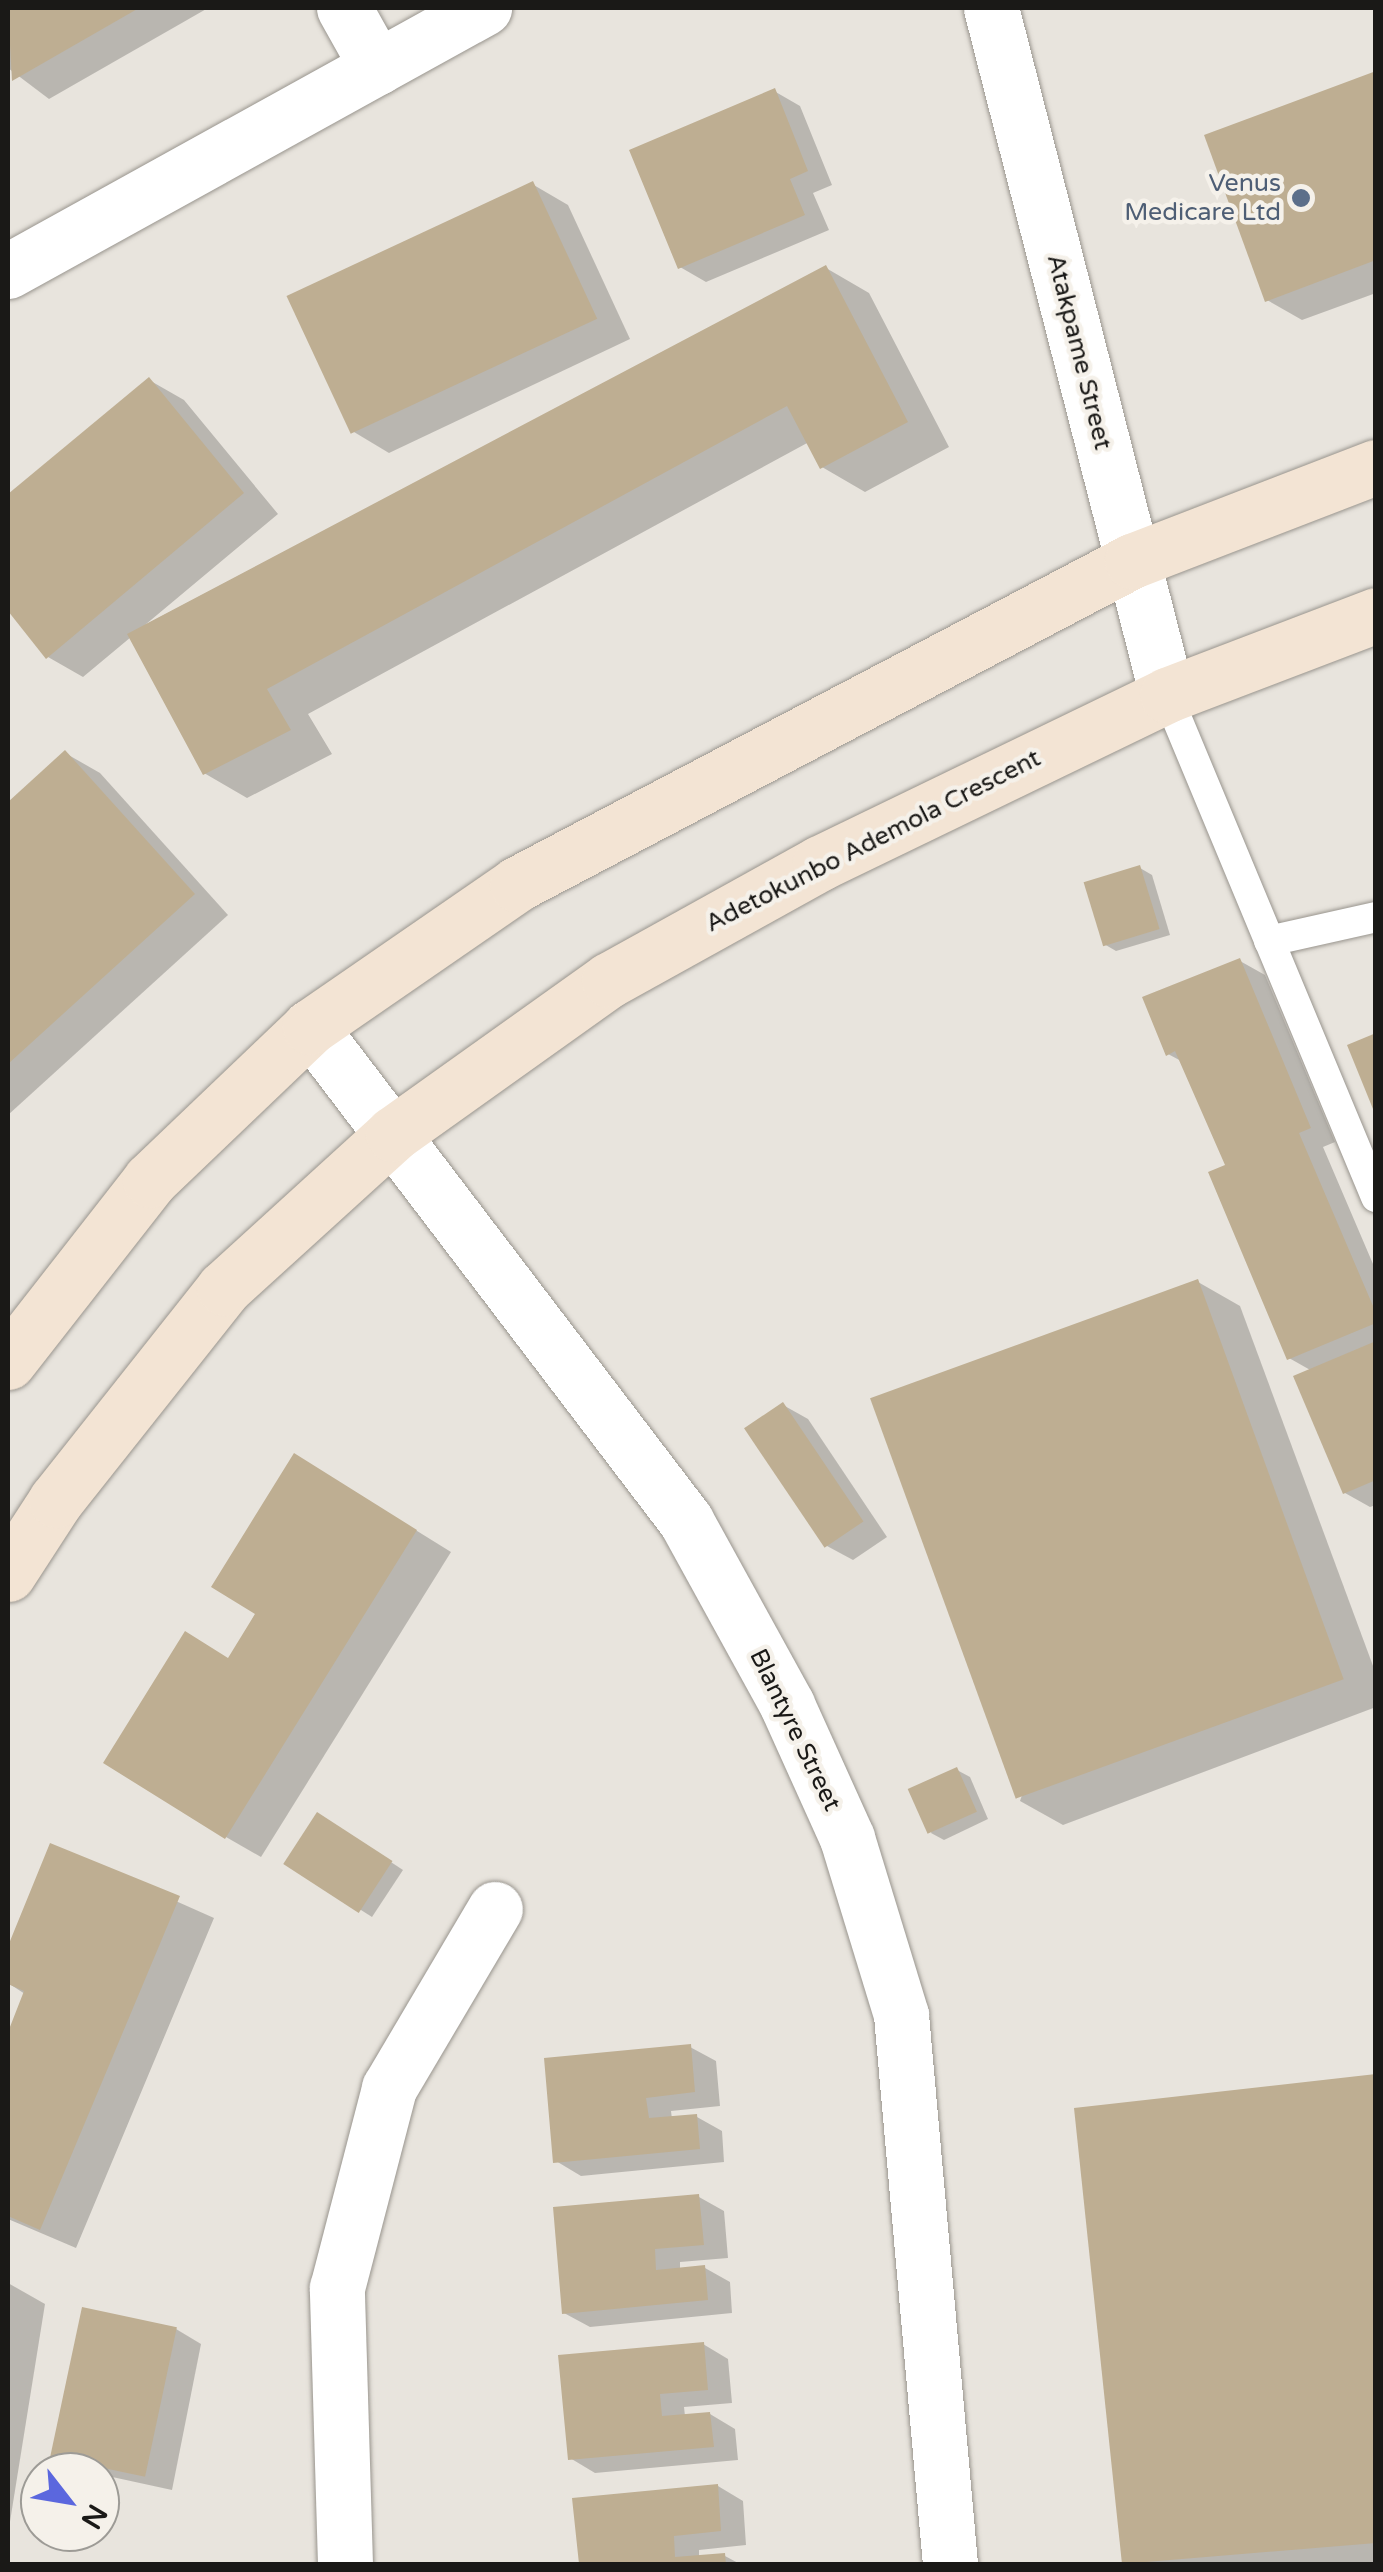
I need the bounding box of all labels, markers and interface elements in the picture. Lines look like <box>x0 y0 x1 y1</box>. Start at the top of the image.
place label: Venus Medicare Ltd <box>1124 169 1281 228</box>
marker: Venus Medicare Ltd <box>1290 187 1312 209</box>
street label: Atakpame Street <box>1040 251 1118 453</box>
street label: Adetokunbo Ademola Crescent <box>700 743 1046 939</box>
street label: Blantyre Street <box>743 1644 847 1816</box>
north arrow <box>20 2452 120 2552</box>
text: N <box>74 2498 114 2535</box>

